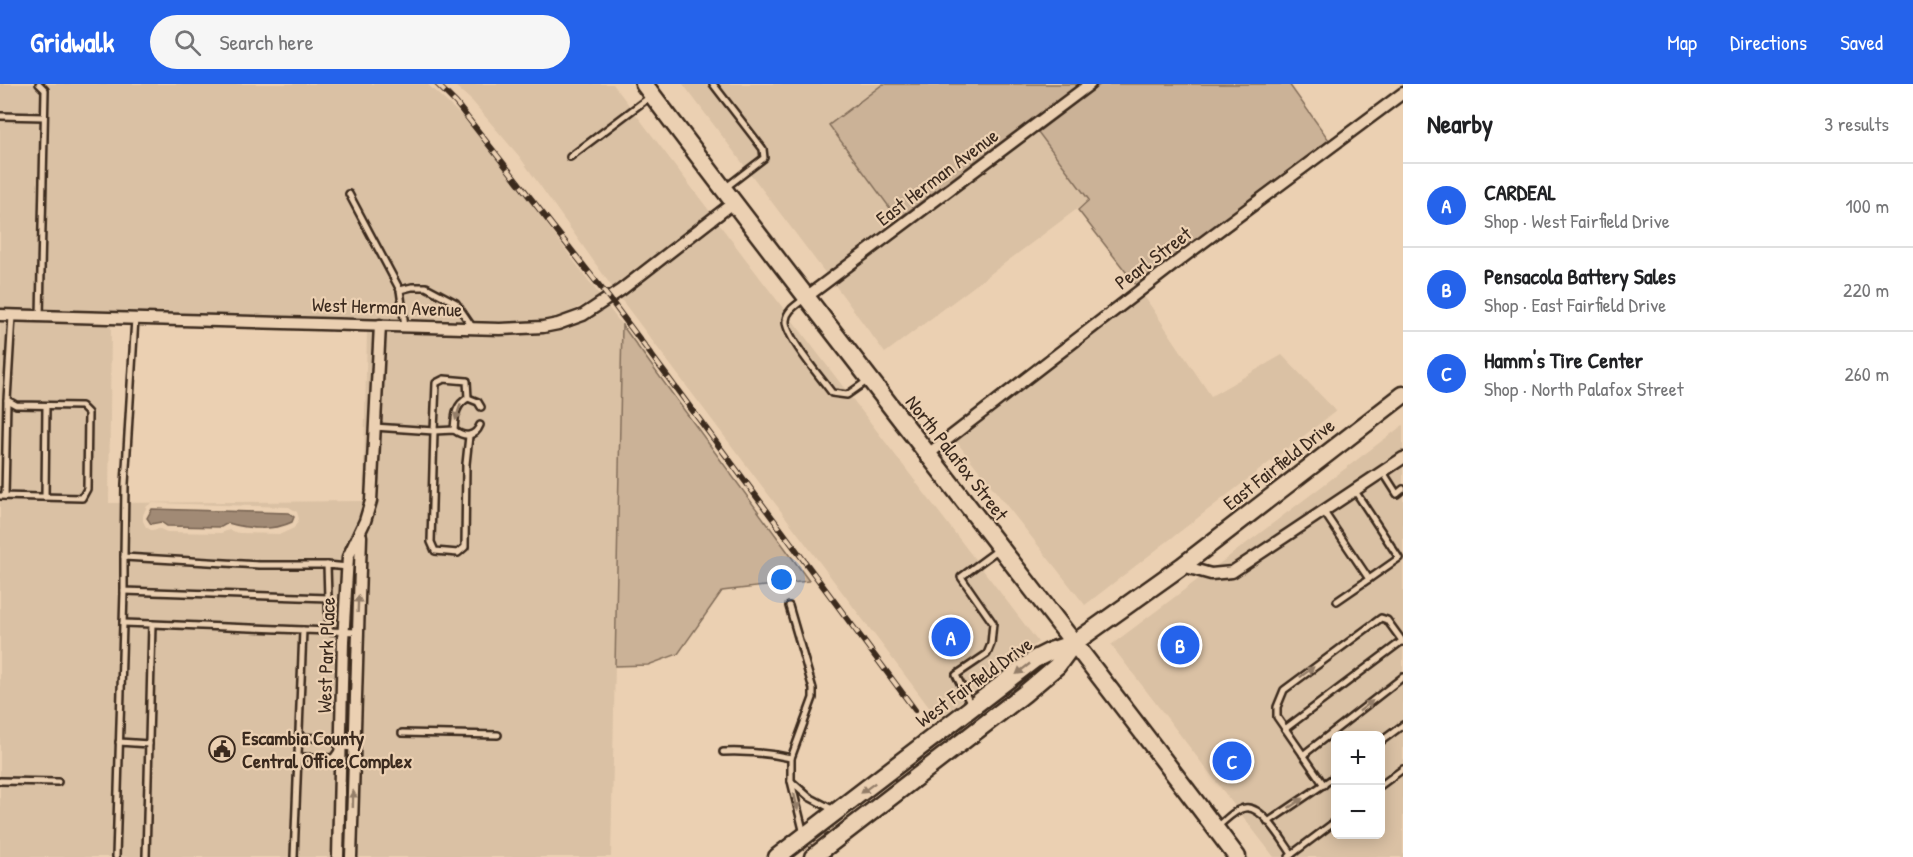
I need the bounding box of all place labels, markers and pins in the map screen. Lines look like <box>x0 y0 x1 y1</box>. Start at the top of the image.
pin: A <box>932 614 970 660</box>
pin: B <box>1160 622 1200 668</box>
place label: Escambia County Central Office Complex <box>242 724 412 775</box>
public building icon: Escambia County Central Office Complex <box>207 734 237 764</box>
pin: C <box>1212 738 1252 784</box>

